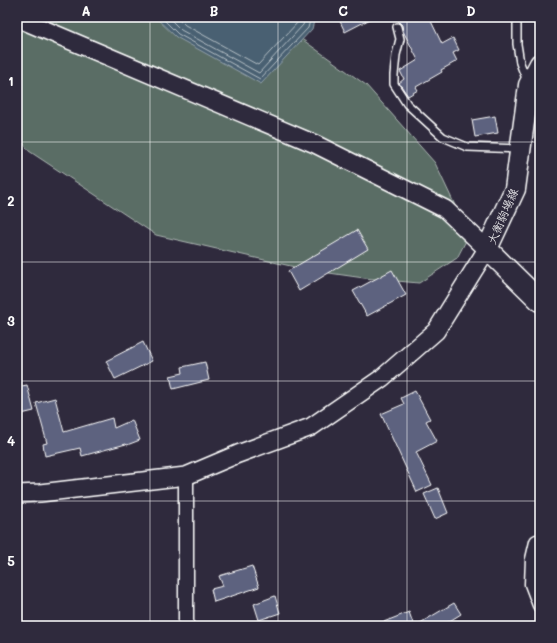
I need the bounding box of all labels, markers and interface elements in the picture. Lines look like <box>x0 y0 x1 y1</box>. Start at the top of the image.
text: A <box>81 2 91 19</box>
text: B <box>210 2 219 19</box>
text: C <box>338 2 348 19</box>
text: D <box>466 2 476 19</box>
text: 1 <box>8 72 14 89</box>
street label: 大衡駒場線 <box>483 185 521 247</box>
text: 2 <box>7 192 15 209</box>
text: 3 <box>7 312 15 329</box>
text: 4 <box>7 432 15 449</box>
text: 5 <box>7 552 15 569</box>

